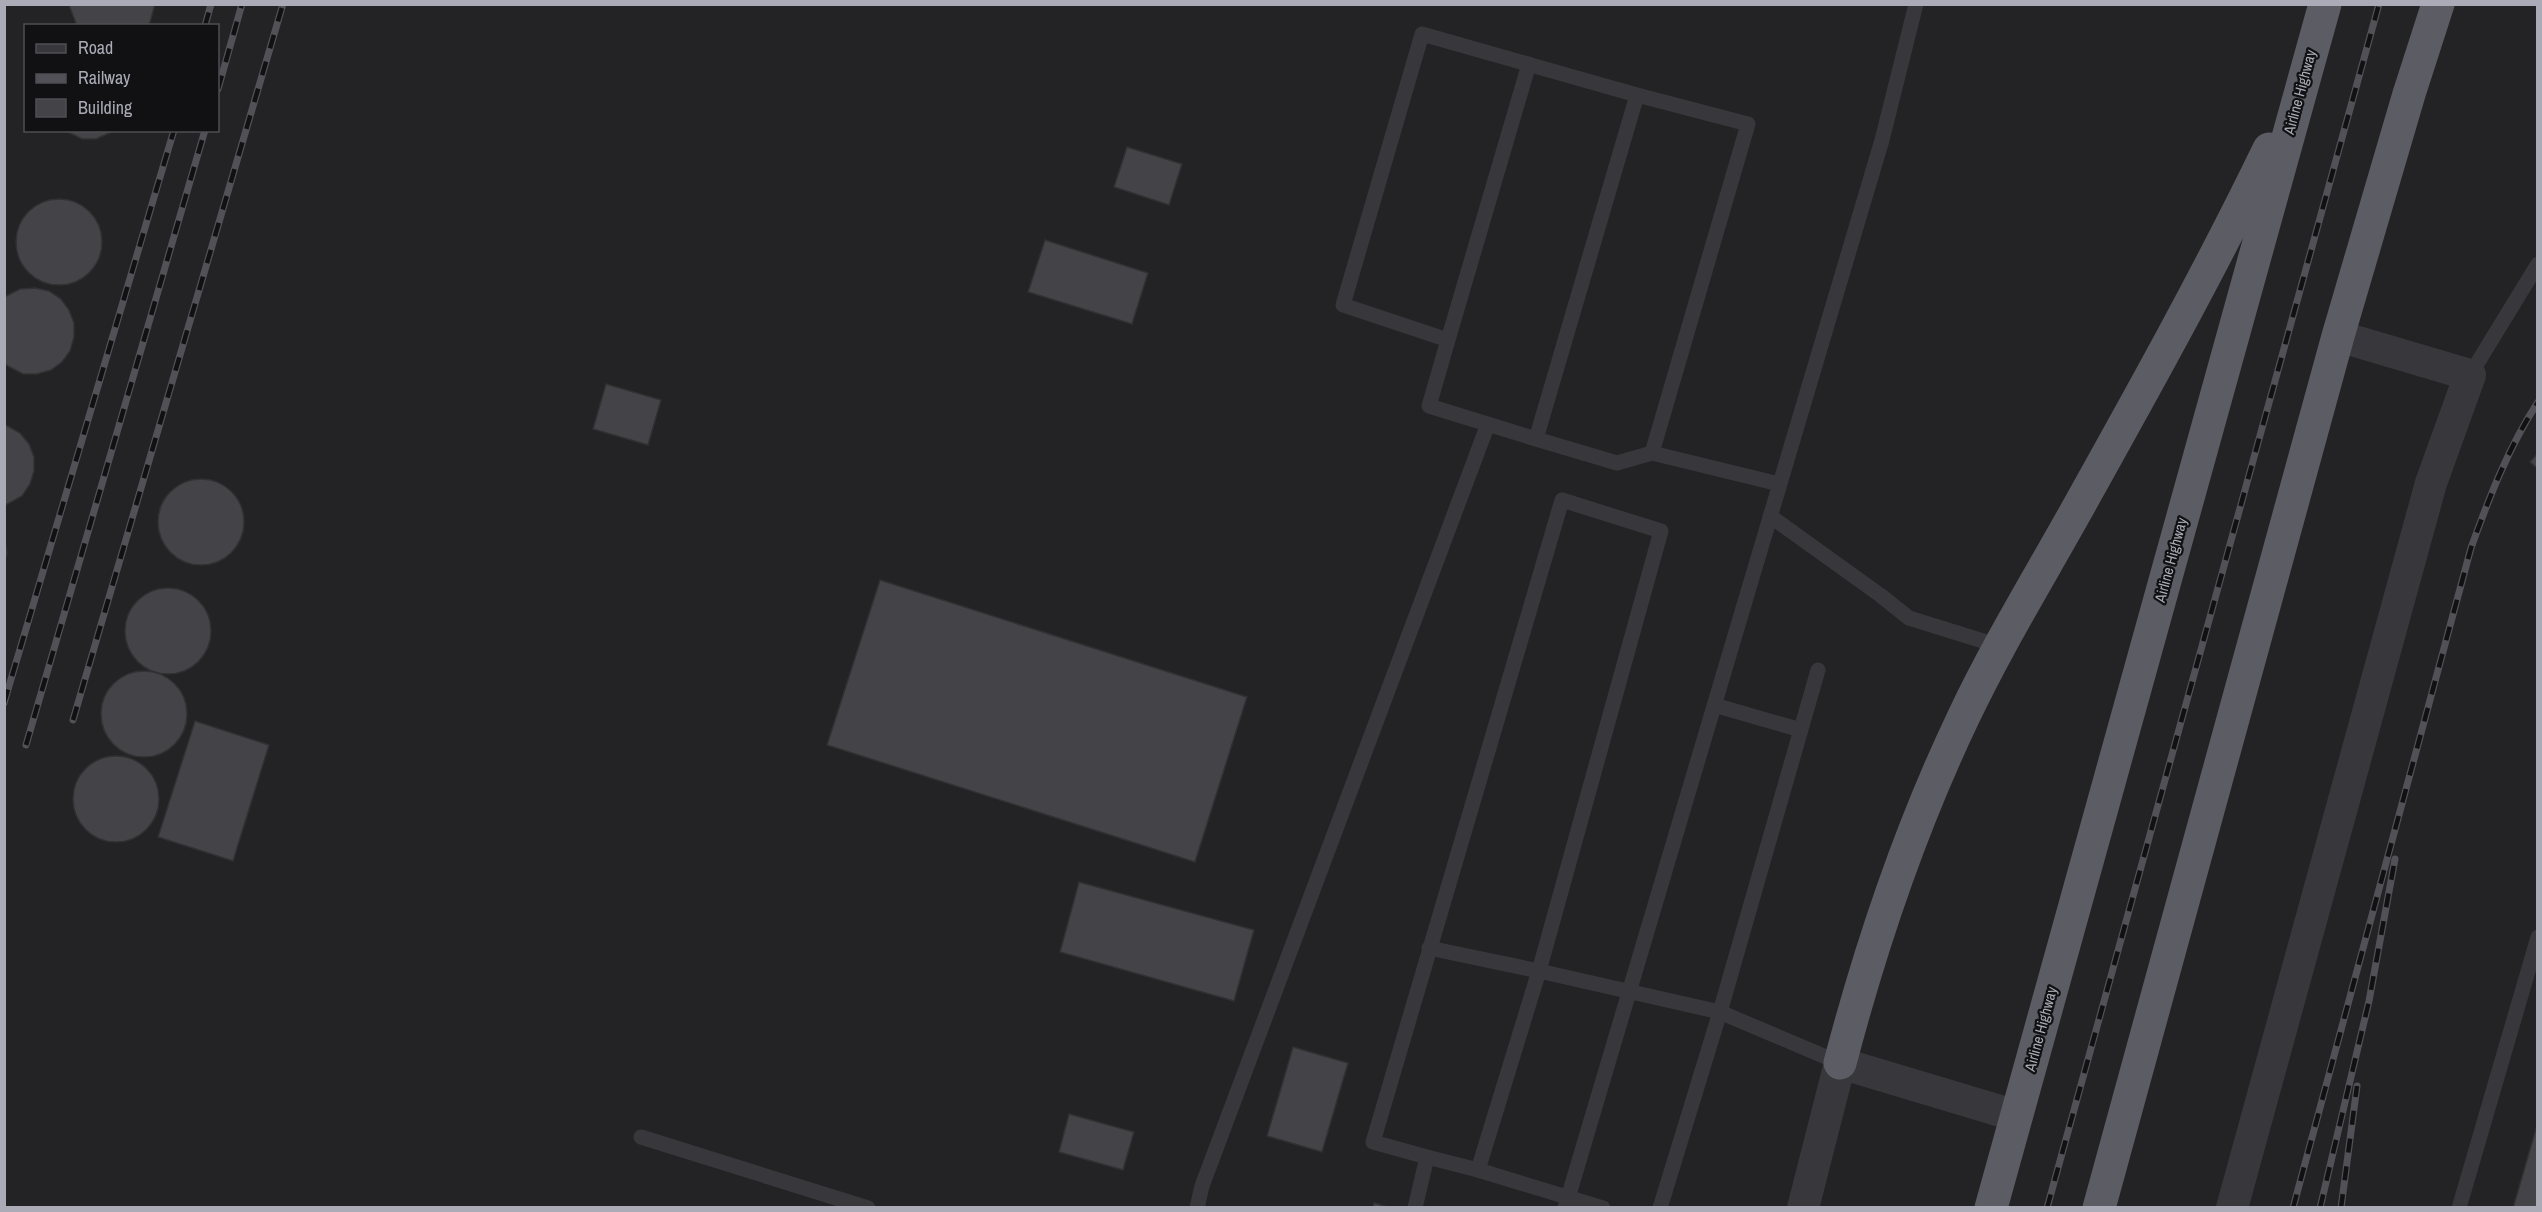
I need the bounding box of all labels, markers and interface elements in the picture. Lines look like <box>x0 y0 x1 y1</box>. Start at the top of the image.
legend <box>24 24 219 132</box>
text: Road <box>78 35 113 60</box>
street label: Airline Highway <box>2278 46 2321 137</box>
text: Railway <box>78 65 131 90</box>
text: Building <box>78 95 133 120</box>
street label: Airline Highway <box>2149 514 2192 605</box>
street label: Airline Highway <box>2019 983 2062 1074</box>

